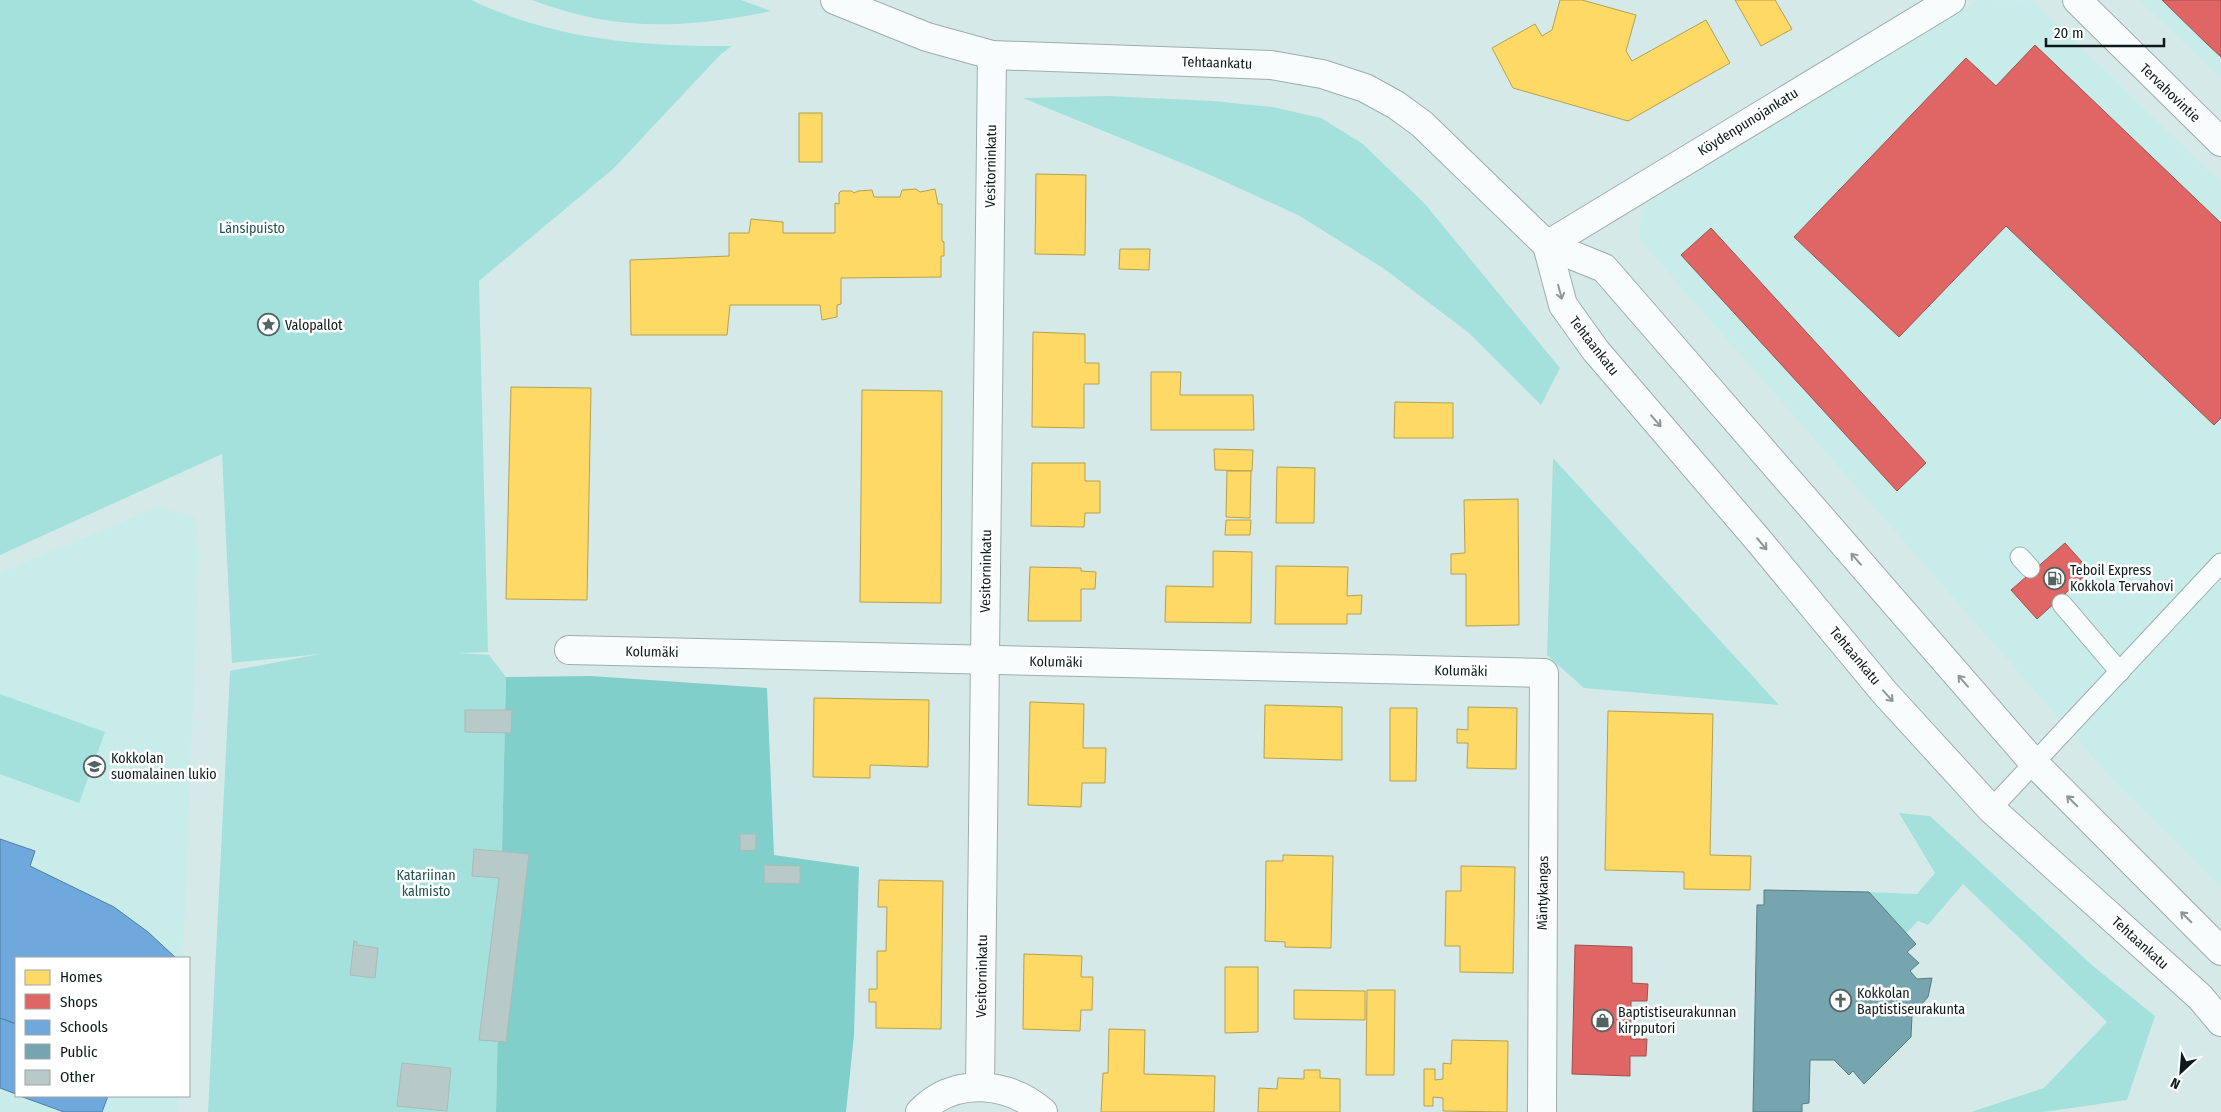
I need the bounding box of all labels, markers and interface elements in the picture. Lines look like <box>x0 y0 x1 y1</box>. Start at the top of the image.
scale bar <box>2046 15 2164 47</box>
text: 20 m <box>2054 24 2084 42</box>
street label: Tehtaankatu <box>1181 53 1253 73</box>
street label: Tervahovintie <box>2136 60 2204 126</box>
street label: Köydenpunojankatu <box>1695 84 1801 160</box>
street label: Vesitorninkatu <box>982 124 1000 208</box>
park label: Länsipuisto <box>219 220 285 237</box>
one-way arrow <box>1555 283 1565 299</box>
place icon: Valopallot <box>257 313 281 337</box>
street label: Tehtaankatu <box>1566 313 1622 379</box>
place label: Valopallot <box>285 317 343 334</box>
one-way arrow <box>1650 414 1661 427</box>
street label: Vesitorninkatu <box>977 529 995 613</box>
one-way arrow <box>1756 538 1768 551</box>
one-way arrow <box>1850 552 1862 565</box>
place label: Teboil Express Kokkola Tervahovi <box>2070 562 2174 595</box>
fuel station icon: Teboil Express Kokkola Tervahovi <box>2042 566 2066 590</box>
street label: Tehtaankatu <box>1826 623 1884 689</box>
street label: Kolumäki <box>625 643 679 661</box>
street label: Kolumäki <box>1029 653 1083 671</box>
street label: Kolumäki <box>1434 662 1488 680</box>
one-way arrow <box>1957 675 1968 688</box>
one-way arrow <box>1882 690 1894 703</box>
place label: Kokkolan suomalainen lukio <box>111 750 217 783</box>
school or university icon: Kokkolan suomalainen lukio <box>83 754 107 778</box>
one-way arrow <box>2066 795 2078 808</box>
street label: Mäntykangas <box>1534 856 1552 930</box>
park label: Katariinan kalmisto <box>396 867 456 900</box>
one-way arrow <box>2180 911 2192 923</box>
street label: Tehtaankatu <box>2108 913 2172 973</box>
street label: Vesitorninkatu <box>973 934 991 1018</box>
legend <box>15 957 190 1097</box>
text: Homes <box>60 968 102 986</box>
place label: Kokkolan Baptistiseurakunta <box>1857 985 1965 1018</box>
church icon: Kokkolan Baptistiseurakunta <box>1829 989 1853 1013</box>
text: Shops <box>60 993 98 1011</box>
place label: Baptistiseurakunnan kirpputori <box>1618 1004 1736 1037</box>
shop icon: Baptistiseurakunnan kirpputori <box>1590 1008 1614 1032</box>
text: Schools <box>60 1018 108 1036</box>
text: Public <box>60 1043 98 1061</box>
north arrow <box>2156 1047 2206 1097</box>
text: Other <box>60 1068 96 1086</box>
text: N <box>2168 1074 2183 1093</box>

